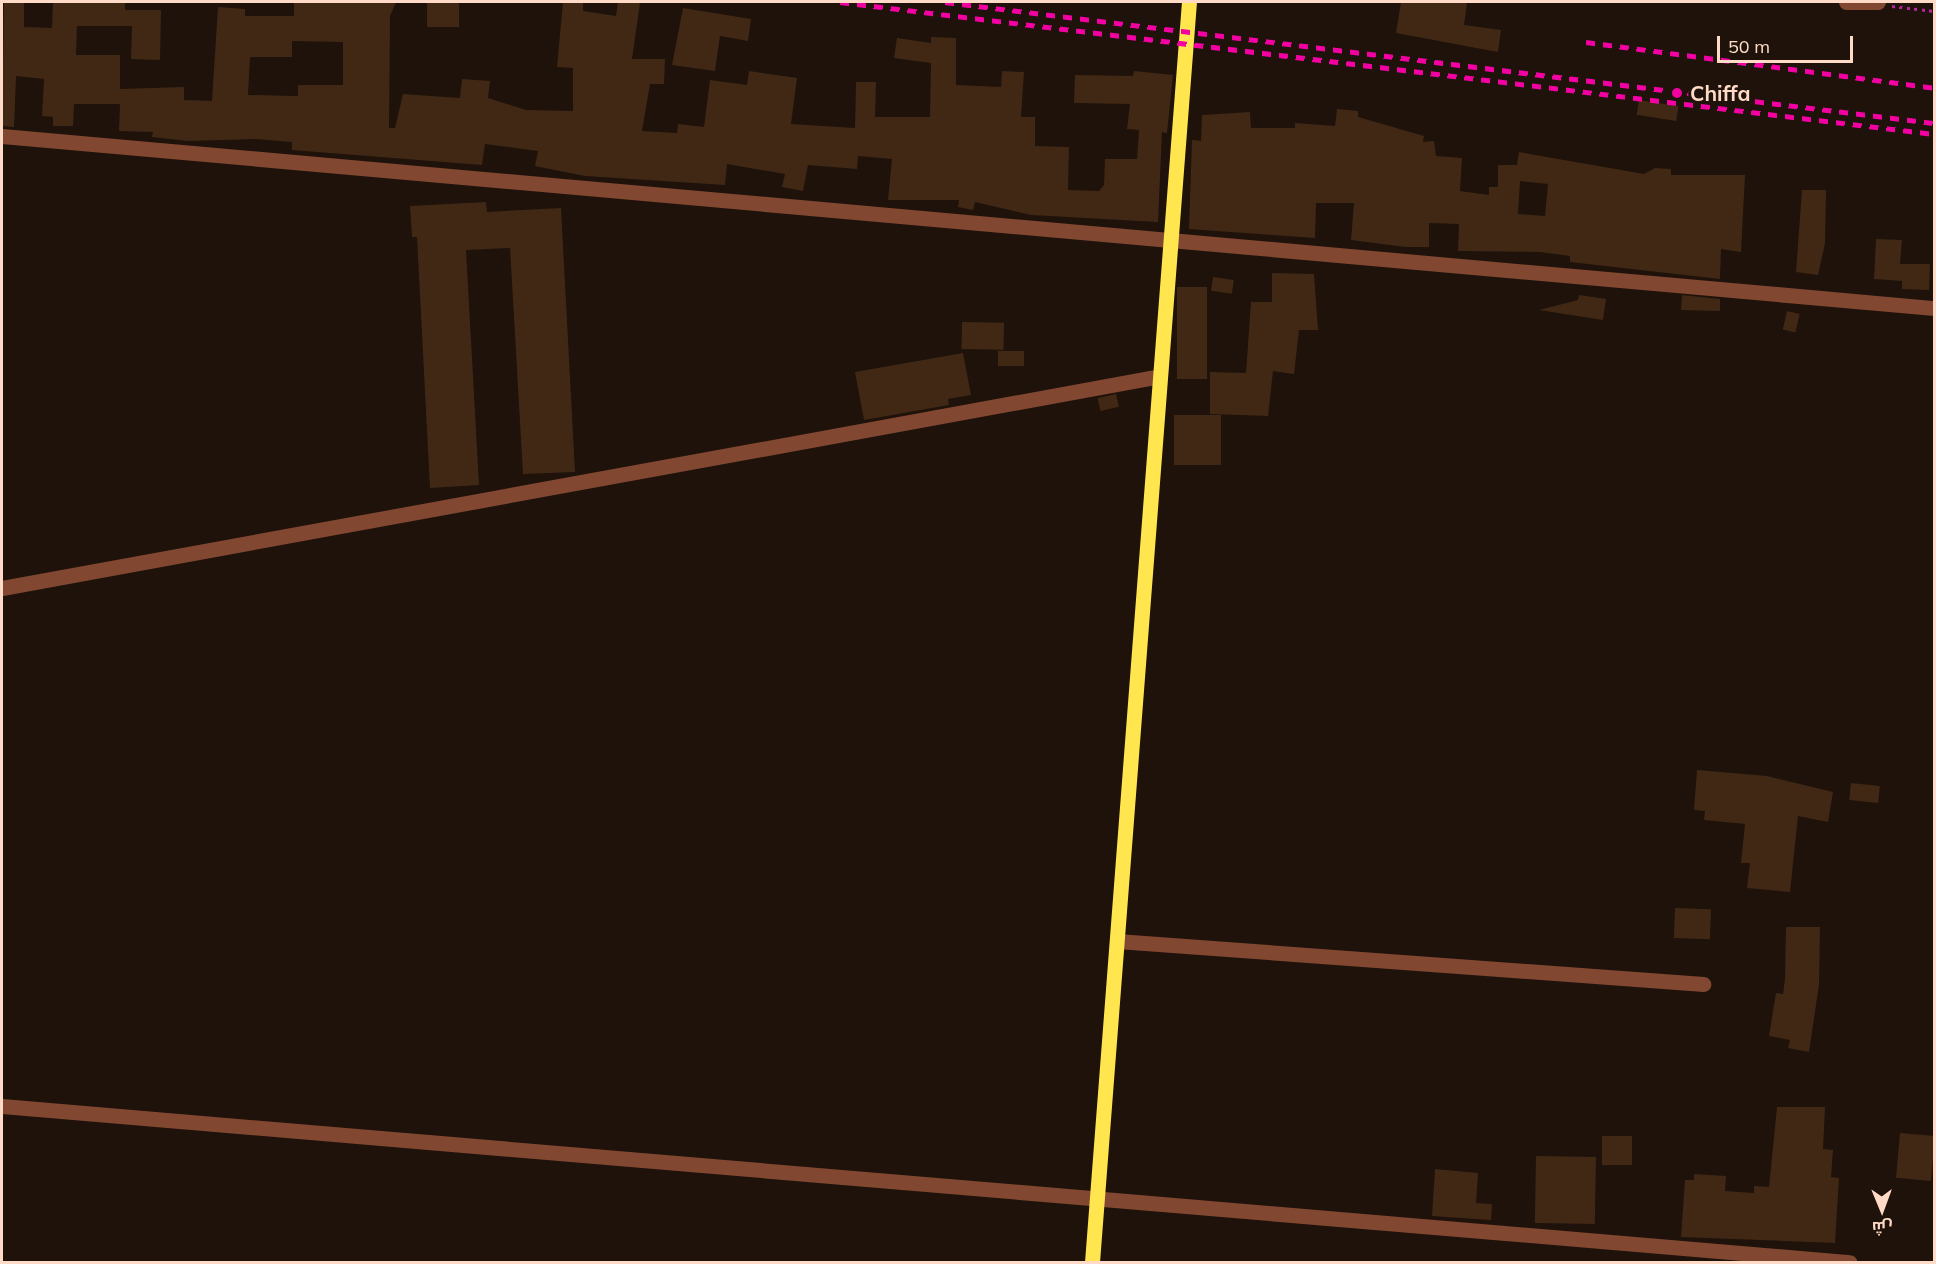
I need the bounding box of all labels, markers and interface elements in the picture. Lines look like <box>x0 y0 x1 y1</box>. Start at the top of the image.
scale bar <box>1720 24 1856 62</box>
text: 50 m <box>1728 35 1770 58</box>
place label: Chiffa <box>1690 80 1750 106</box>
marker: Chiffa <box>1668 84 1686 102</box>
north arrow <box>1852 1180 1912 1240</box>
text: ش <box>1872 1218 1893 1238</box>

